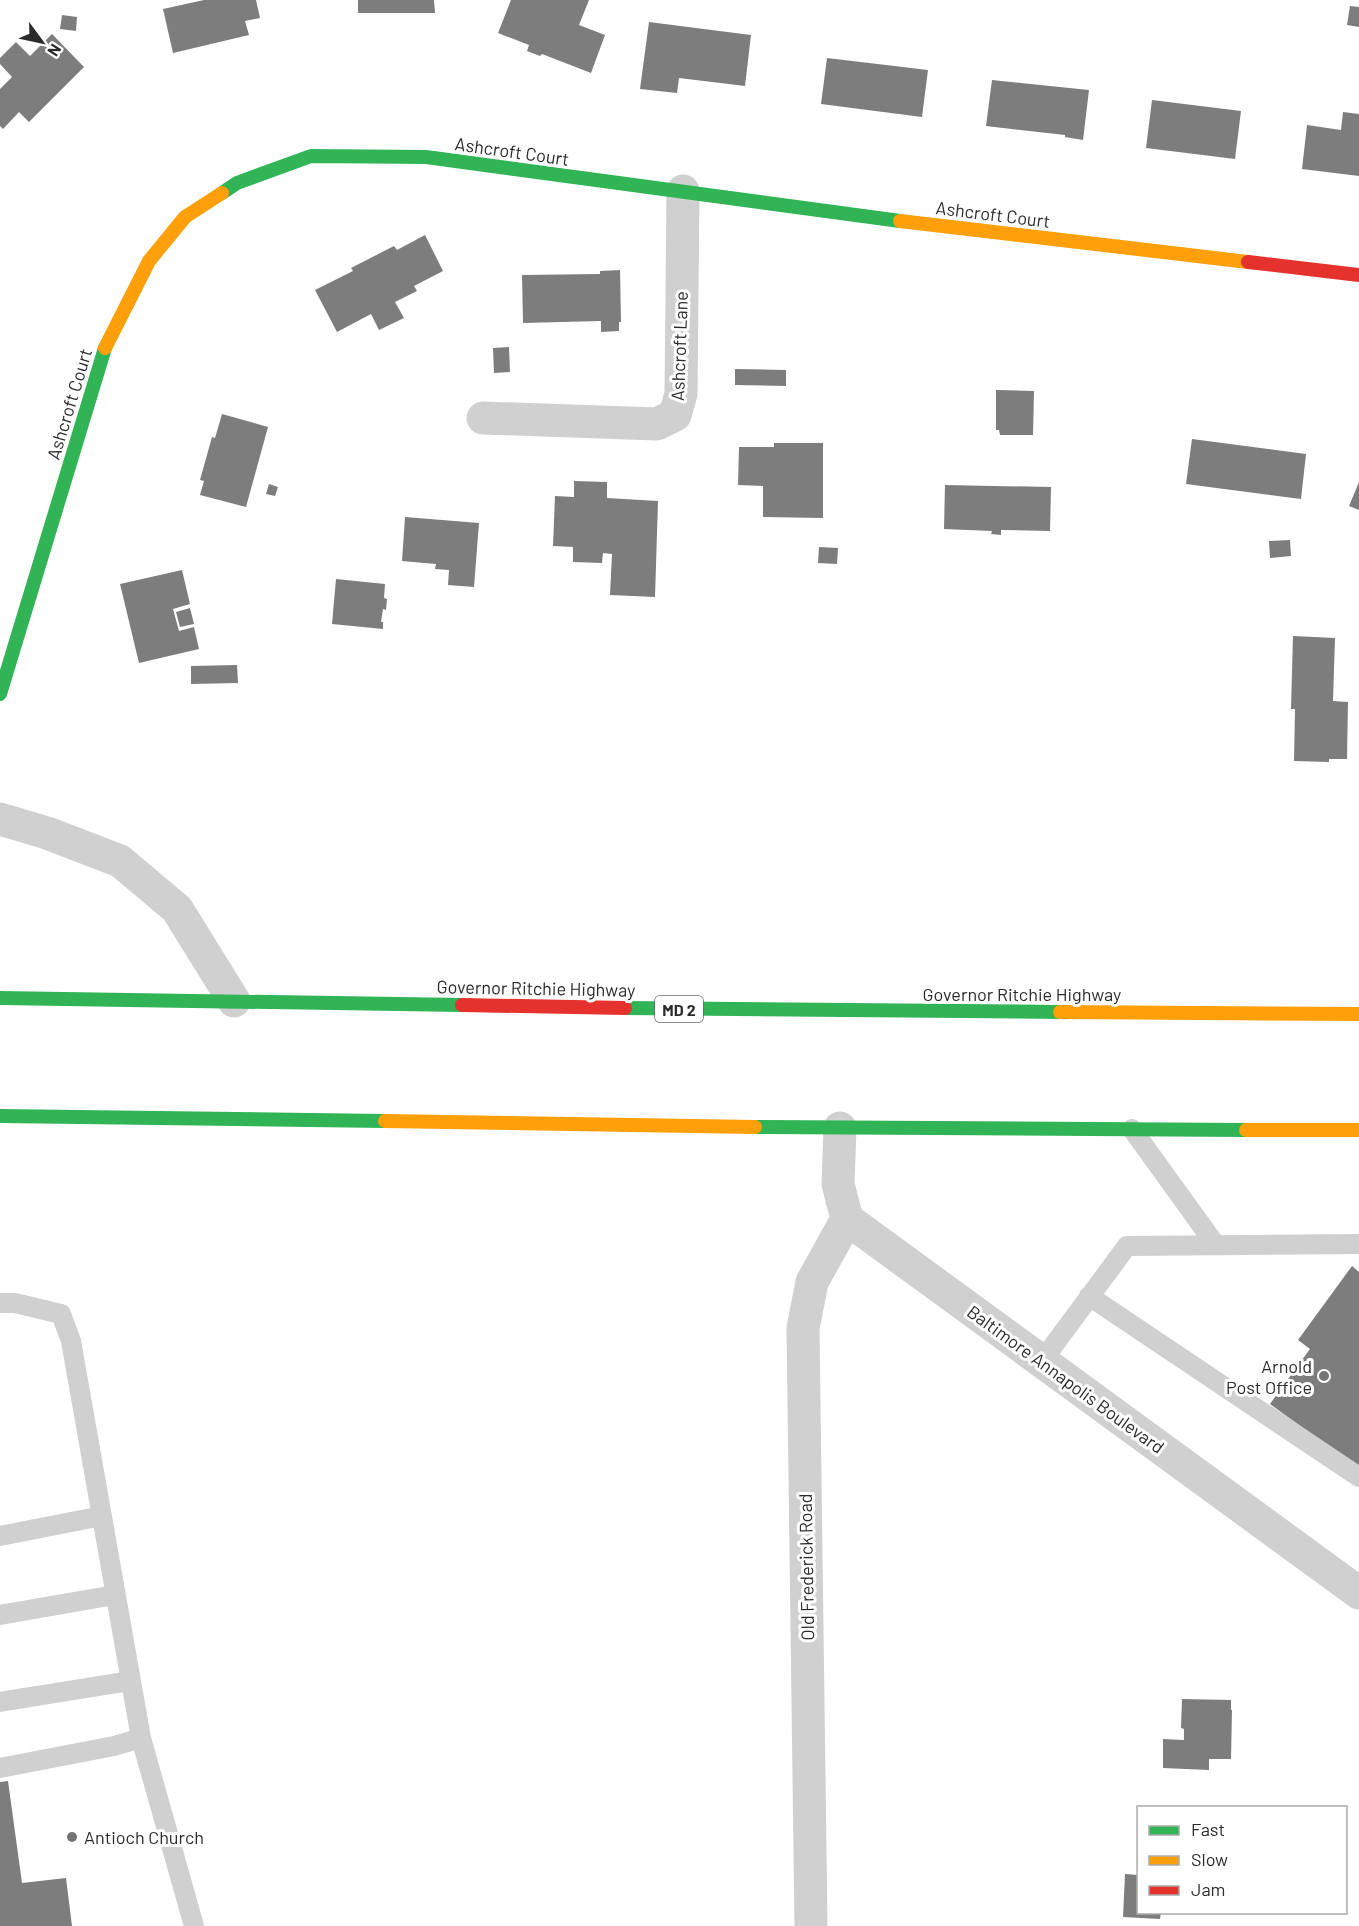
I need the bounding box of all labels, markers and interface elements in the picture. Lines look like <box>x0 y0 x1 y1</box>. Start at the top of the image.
north arrow <box>12 12 72 72</box>
text: N <box>44 41 66 60</box>
street label: Ashcroft Court <box>454 132 570 170</box>
street label: Ashcroft Court <box>935 196 1051 232</box>
street label: Ashcroft Lane <box>666 291 692 401</box>
street label: Ashcroft Court <box>42 346 96 462</box>
street label: Governor Ritchie Highway <box>436 975 636 1001</box>
street label: Governor Ritchie Highway <box>923 983 1121 1005</box>
road number: MD 2 <box>655 996 703 1022</box>
street label: Baltimore Annapolis Boulevard <box>963 1300 1169 1458</box>
place label: Arnold Post Office <box>1226 1355 1312 1398</box>
marker: Arnold Post Office <box>1317 1369 1331 1383</box>
street label: Old Frederick Road <box>794 1493 818 1641</box>
legend <box>1137 1806 1347 1914</box>
text: Fast <box>1191 1818 1225 1840</box>
place label: Antioch Church <box>84 1826 204 1848</box>
marker: Antioch Church <box>65 1830 79 1844</box>
text: Slow <box>1191 1848 1228 1870</box>
text: Jam <box>1191 1878 1225 1900</box>

